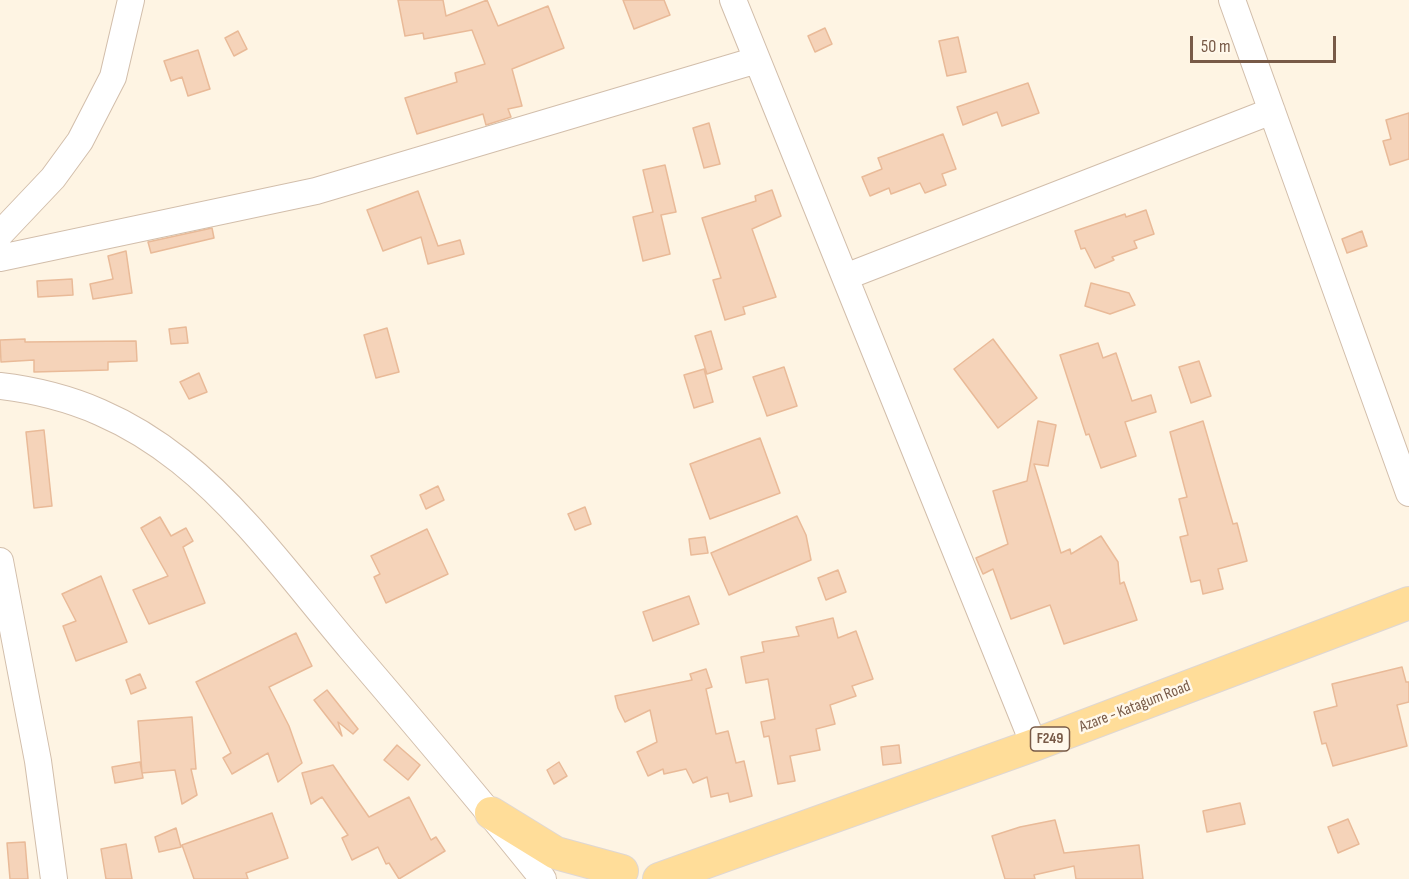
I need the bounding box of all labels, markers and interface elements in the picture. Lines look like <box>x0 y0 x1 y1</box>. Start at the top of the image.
scale bar <box>1193 24 1338 62</box>
text: 50 m <box>1201 36 1231 57</box>
street label: Azare - Katagum Road <box>1077 677 1193 737</box>
road number: F249 <box>1030 727 1070 751</box>

